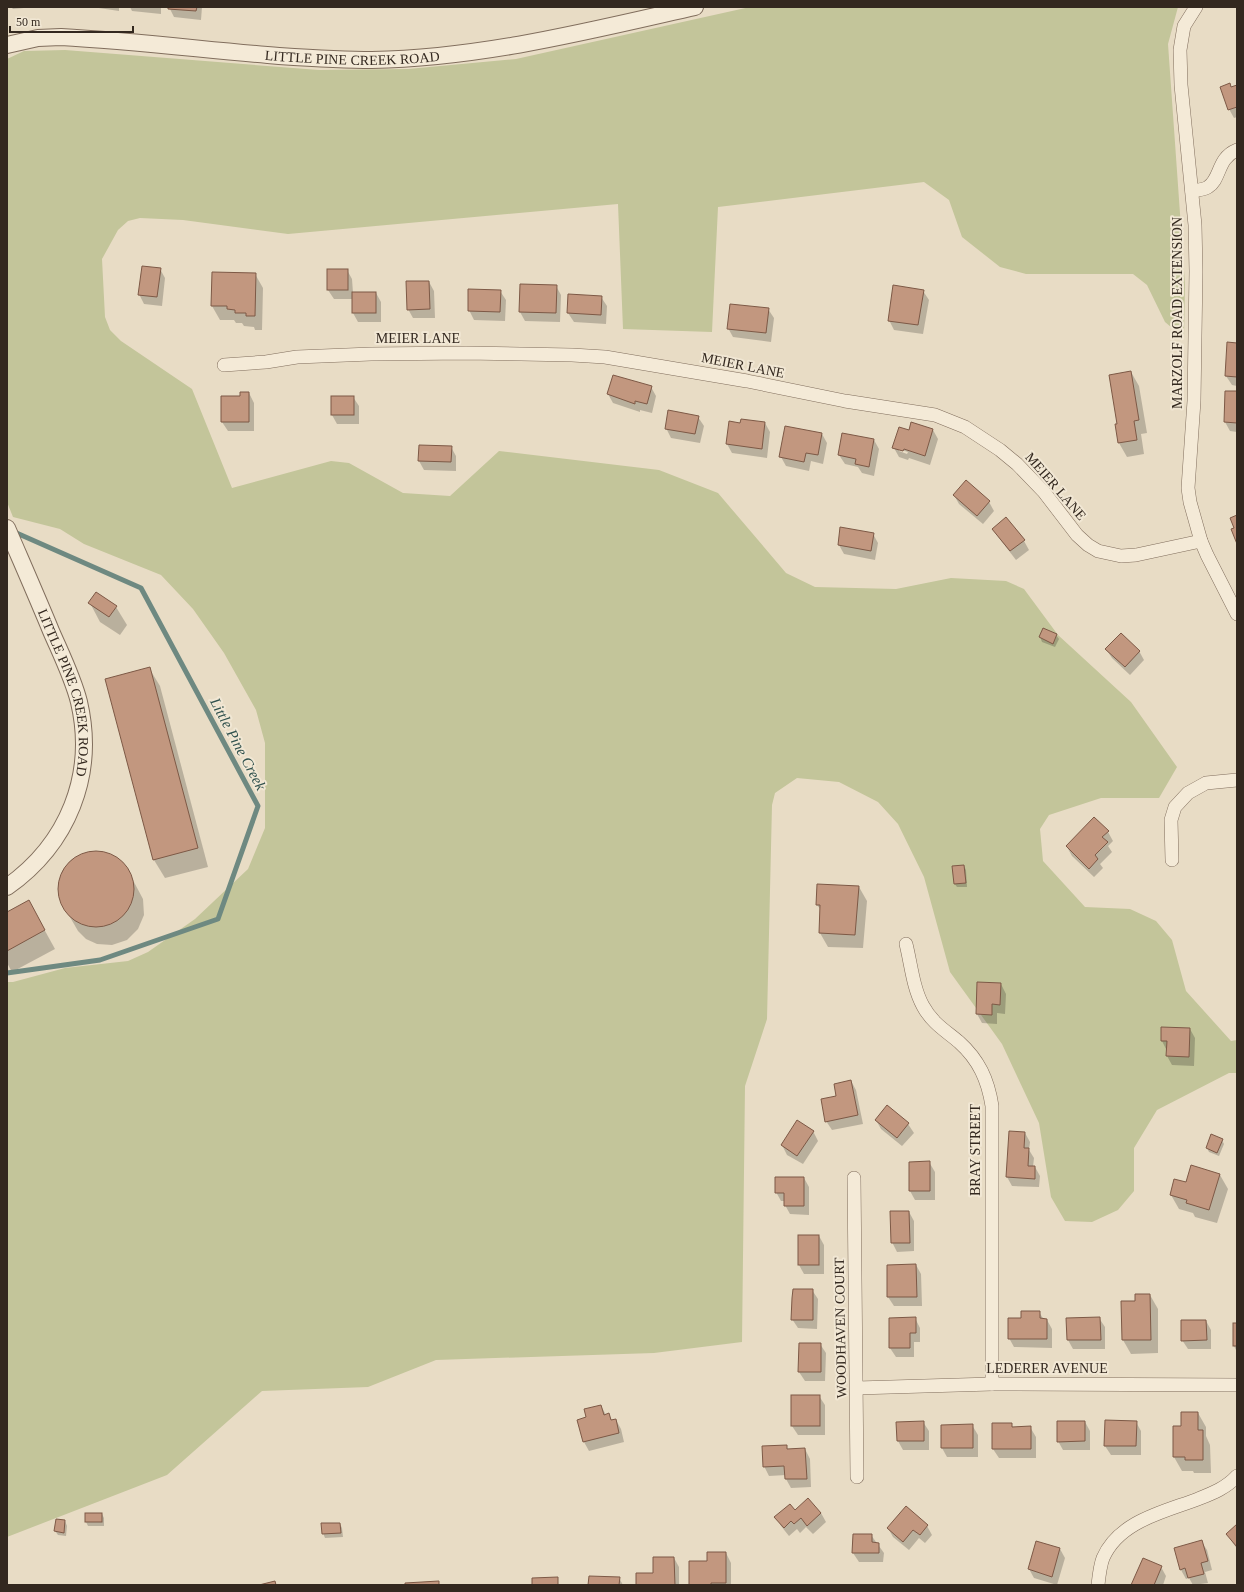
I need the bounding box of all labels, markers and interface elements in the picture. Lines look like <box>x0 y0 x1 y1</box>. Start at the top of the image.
scale bar <box>10 8 133 34</box>
text: 50 m <box>16 15 41 29</box>
street label: LITTLE PINE CREEK ROAD <box>264 48 440 68</box>
street label: MARZOLF ROAD EXTENSION <box>1170 217 1185 409</box>
street label: MEIER LANE <box>376 331 460 346</box>
street label: MEIER LANE <box>700 350 786 381</box>
street label: MEIER LANE <box>1022 450 1089 523</box>
street label: LITTLE PINE CREEK ROAD <box>35 607 91 778</box>
water label: Little Pine Creek <box>207 694 269 793</box>
street label: BRAY STREET <box>968 1104 983 1196</box>
street label: WOODHAVEN COURT <box>832 1257 849 1399</box>
street label: LEDERER AVENUE <box>986 1361 1108 1376</box>

